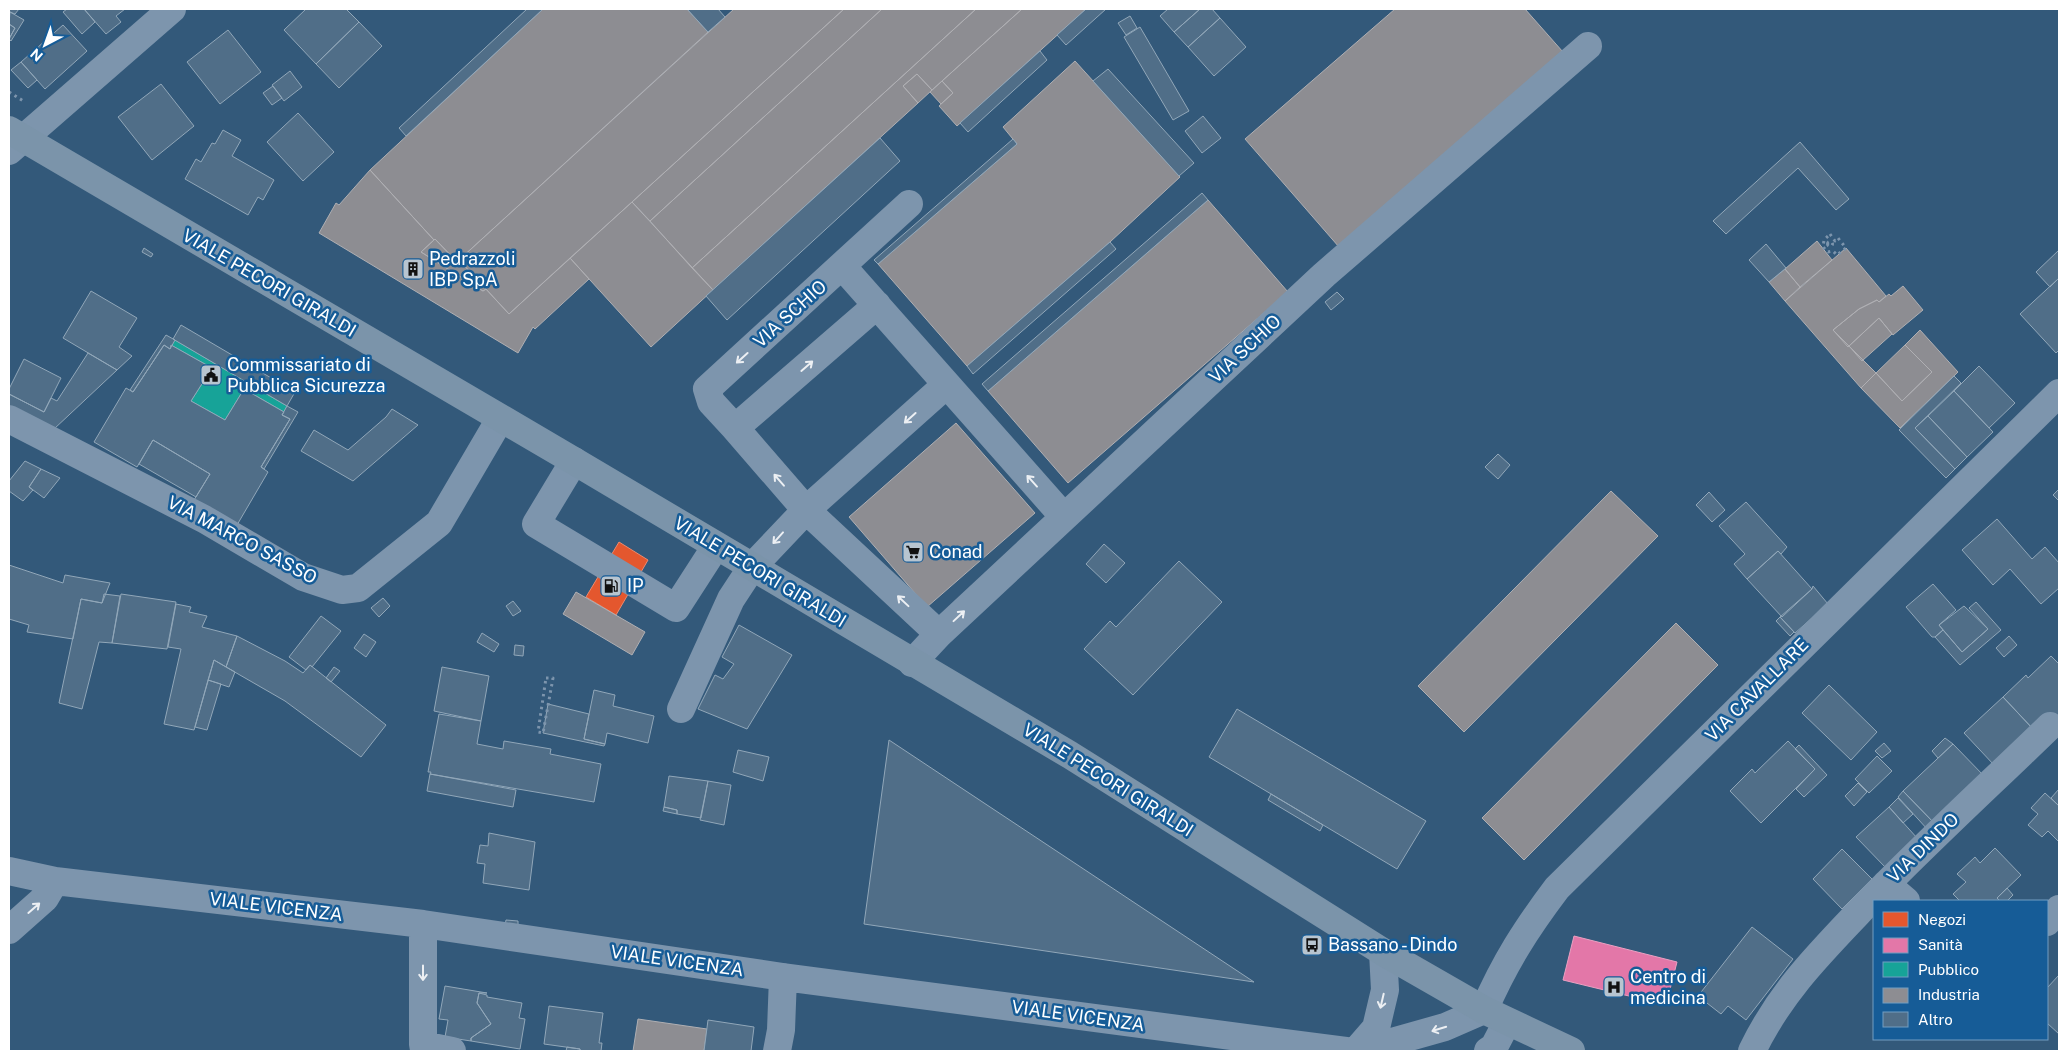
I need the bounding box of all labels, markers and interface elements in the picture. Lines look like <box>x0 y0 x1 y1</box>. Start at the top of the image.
north arrow <box>20 20 70 70</box>
text: N <box>27 45 46 64</box>
street label: VIALE PECORI GIRALDI <box>179 224 360 341</box>
place label: Pedrazzoli IBP SpA <box>429 248 515 290</box>
building icon: Pedrazzoli IBP SpA <box>401 257 425 281</box>
street label: VIA SCHIO <box>749 275 830 352</box>
street label: VIA SCHIO <box>1204 310 1285 387</box>
one-way arrow <box>735 352 748 364</box>
place label: Commissariato di Pubblica Sicurezza <box>227 354 386 396</box>
one-way arrow <box>801 361 814 372</box>
public building icon: Commissariato di Pubblica Sicurezza <box>199 363 223 387</box>
one-way arrow <box>904 412 917 423</box>
one-way arrow <box>774 473 785 486</box>
one-way arrow <box>1026 475 1037 488</box>
street label: VIA MARCO SASSO <box>164 491 321 588</box>
street label: VIALE PECORI GIRALDI <box>670 512 850 631</box>
one-way arrow <box>773 532 784 545</box>
supermarket icon: Conad <box>901 540 925 564</box>
place label: Conad <box>929 541 983 562</box>
fuel station icon: IP <box>599 574 623 598</box>
place label: IP <box>627 575 644 596</box>
one-way arrow <box>897 595 910 607</box>
one-way arrow <box>952 610 965 622</box>
street label: VIA CAVALLARE <box>1701 634 1813 746</box>
street label: VIALE PECORI GIRALDI <box>1019 718 1197 841</box>
street label: VIA DINDO <box>1883 808 1963 887</box>
street label: VIALE VICENZA <box>208 888 344 925</box>
legend <box>1873 900 2048 1040</box>
one-way arrow <box>28 902 41 914</box>
text: Negozi <box>1918 911 1966 928</box>
bus stop icon: Bassano - Dindo <box>1300 933 1324 957</box>
place label: Bassano - Dindo <box>1328 934 1458 955</box>
text: Sanità <box>1918 936 1963 953</box>
street label: VIALE VICENZA <box>609 941 745 980</box>
text: Pubblico <box>1918 961 1979 978</box>
one-way arrow <box>418 964 428 981</box>
place label: Centro di medicina <box>1630 966 1706 1008</box>
hospital icon: Centro di medicina <box>1602 975 1626 999</box>
text: Industria <box>1918 986 1980 1003</box>
one-way arrow <box>1377 992 1386 1008</box>
street label: VIALE VICENZA <box>1010 996 1146 1035</box>
text: Altro <box>1918 1011 1953 1028</box>
one-way arrow <box>1431 1025 1447 1035</box>

